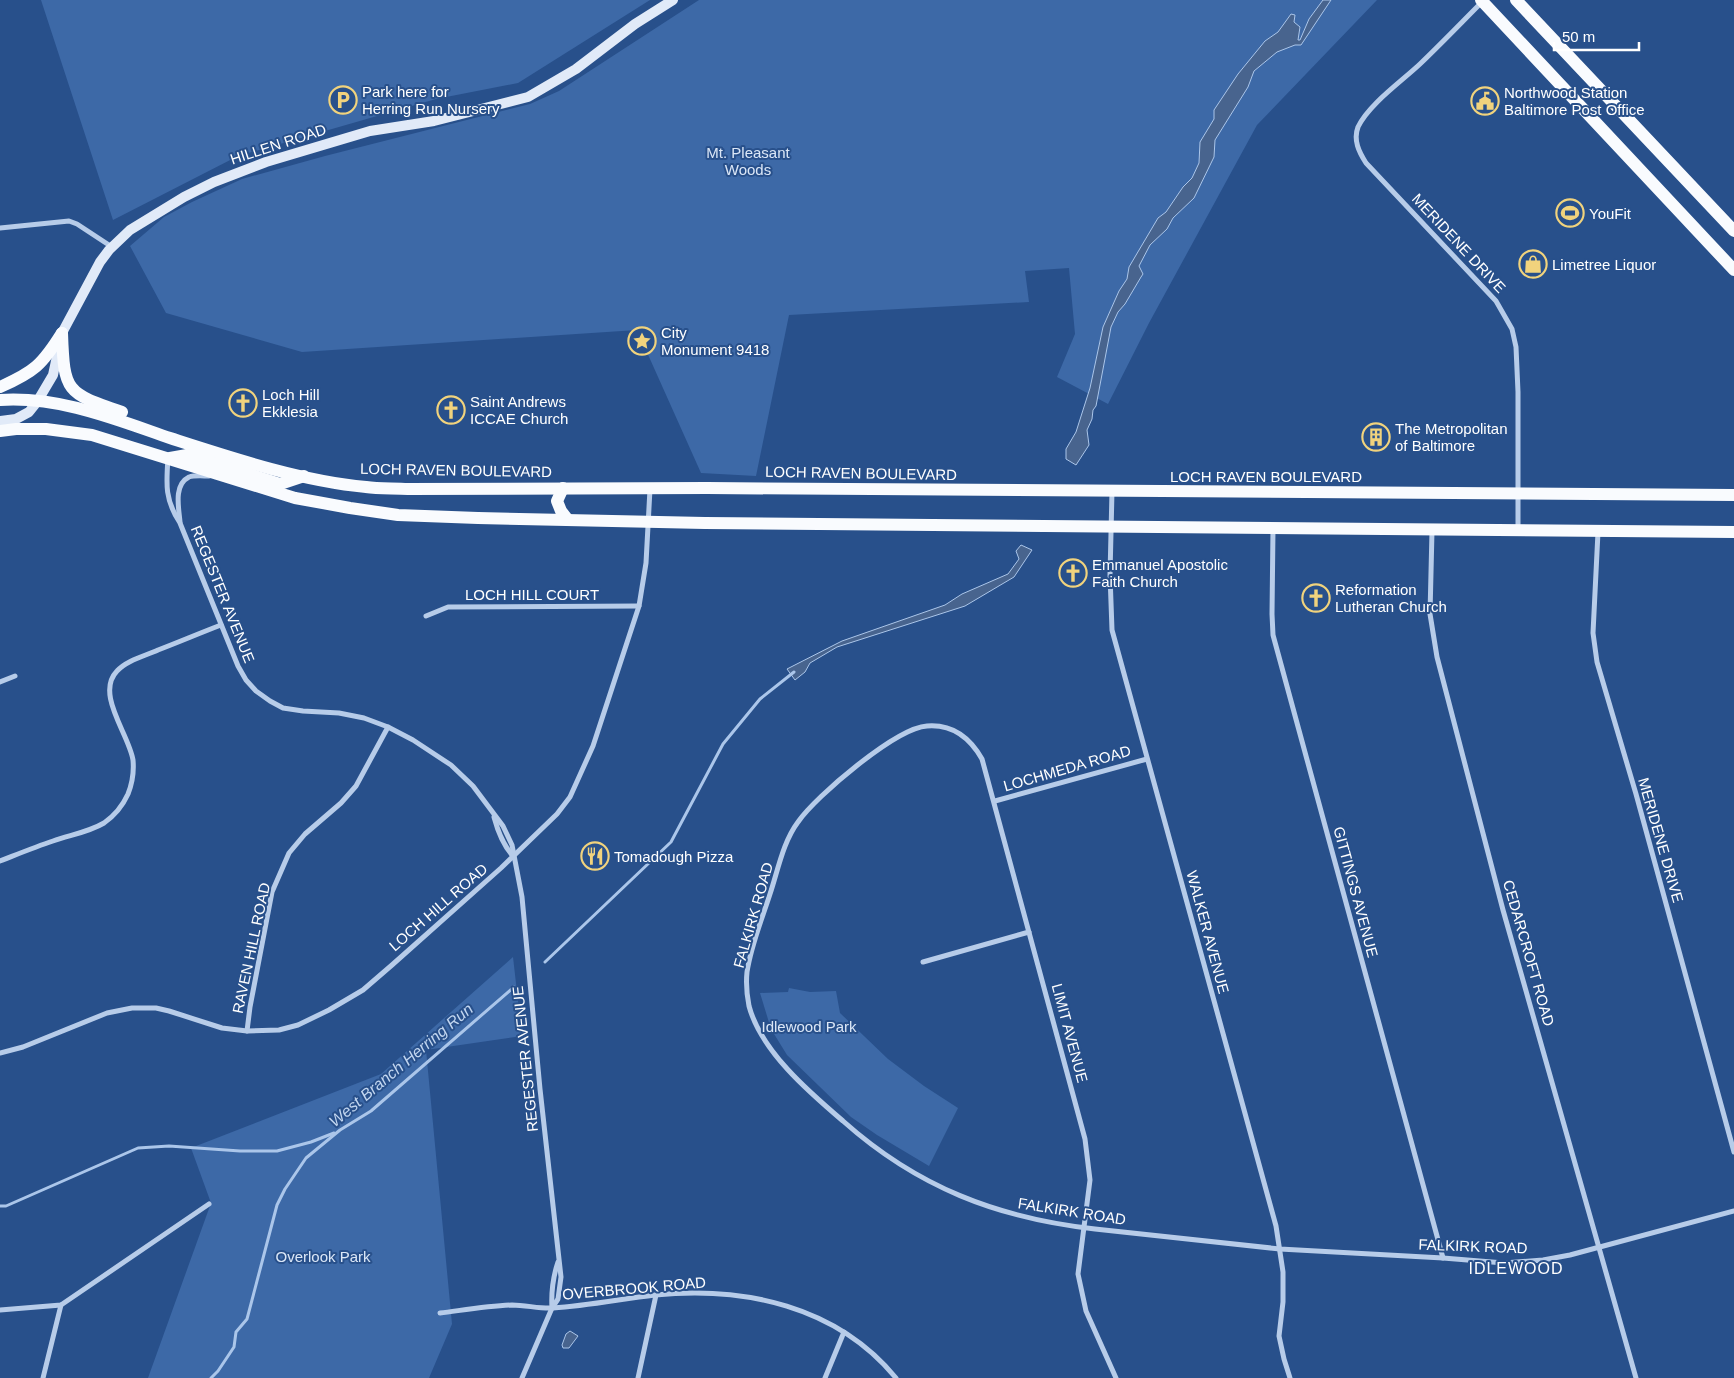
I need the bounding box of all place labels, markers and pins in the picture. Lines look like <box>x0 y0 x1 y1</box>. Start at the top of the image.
place label: Park here for Herring Run Nursery <box>362 83 500 117</box>
place label: Northwood Station Baltimore Post Office <box>1504 84 1645 118</box>
parking icon: Park here for Herring Run Nursery <box>328 85 358 115</box>
public building icon: Northwood Station Baltimore Post Office <box>1470 86 1500 116</box>
sports icon: YouFit <box>1555 198 1585 228</box>
place label: YouFit <box>1589 205 1632 222</box>
shop icon: Limetree Liquor <box>1518 249 1548 279</box>
place label: Limetree Liquor <box>1552 256 1656 273</box>
place label: City Monument 9418 <box>661 324 769 358</box>
place icon: City Monument 9418 <box>627 326 657 356</box>
place label: Loch Hill Ekklesia <box>262 386 320 420</box>
church icon: Loch Hill Ekklesia <box>228 388 258 418</box>
place label: Saint Andrews ICCAE Church <box>470 393 568 427</box>
church icon: Saint Andrews ICCAE Church <box>436 395 466 425</box>
place label: The Metropolitan of Baltimore <box>1395 420 1508 454</box>
building icon: The Metropolitan of Baltimore <box>1361 422 1391 452</box>
place label: Emmanuel Apostolic Faith Church <box>1092 556 1228 590</box>
church icon: Emmanuel Apostolic Faith Church <box>1058 558 1088 588</box>
place label: Reformation Lutheran Church <box>1335 581 1447 615</box>
church icon: Reformation Lutheran Church <box>1301 583 1331 613</box>
restaurant icon: Tomadough Pizza <box>580 841 610 871</box>
place label: Tomadough Pizza <box>614 848 734 865</box>

